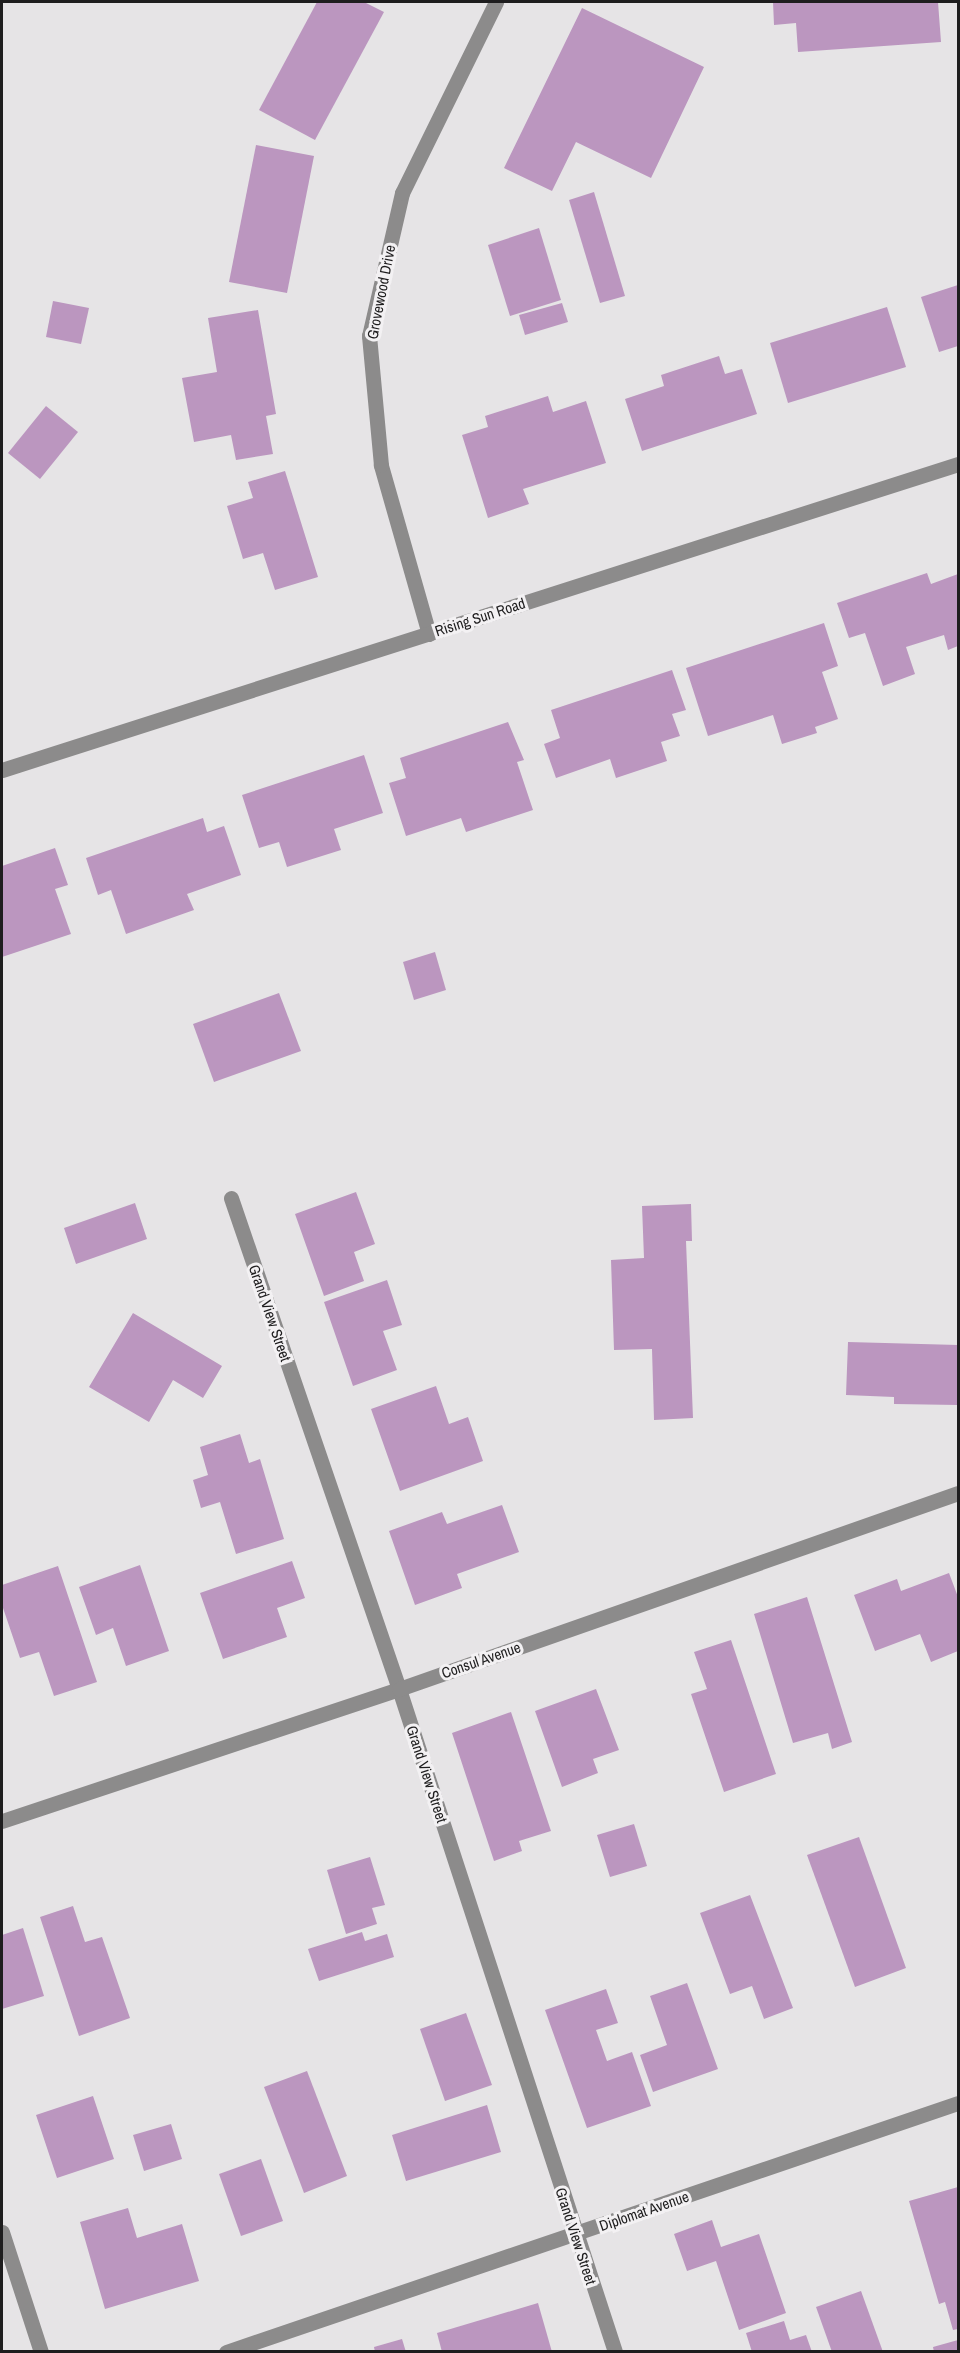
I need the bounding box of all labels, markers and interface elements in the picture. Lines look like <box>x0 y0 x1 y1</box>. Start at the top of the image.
street label: Grovewood Drive <box>363 243 399 341</box>
street label: Rising Sun Road <box>433 594 527 640</box>
street label: Grand View Street <box>245 1262 295 1364</box>
street label: Consul Avenue <box>439 1638 523 1682</box>
street label: Grand View Street <box>403 1723 451 1825</box>
street label: Grand View Street <box>552 2185 600 2287</box>
street label: Diplomat Avenue <box>597 2187 691 2235</box>

